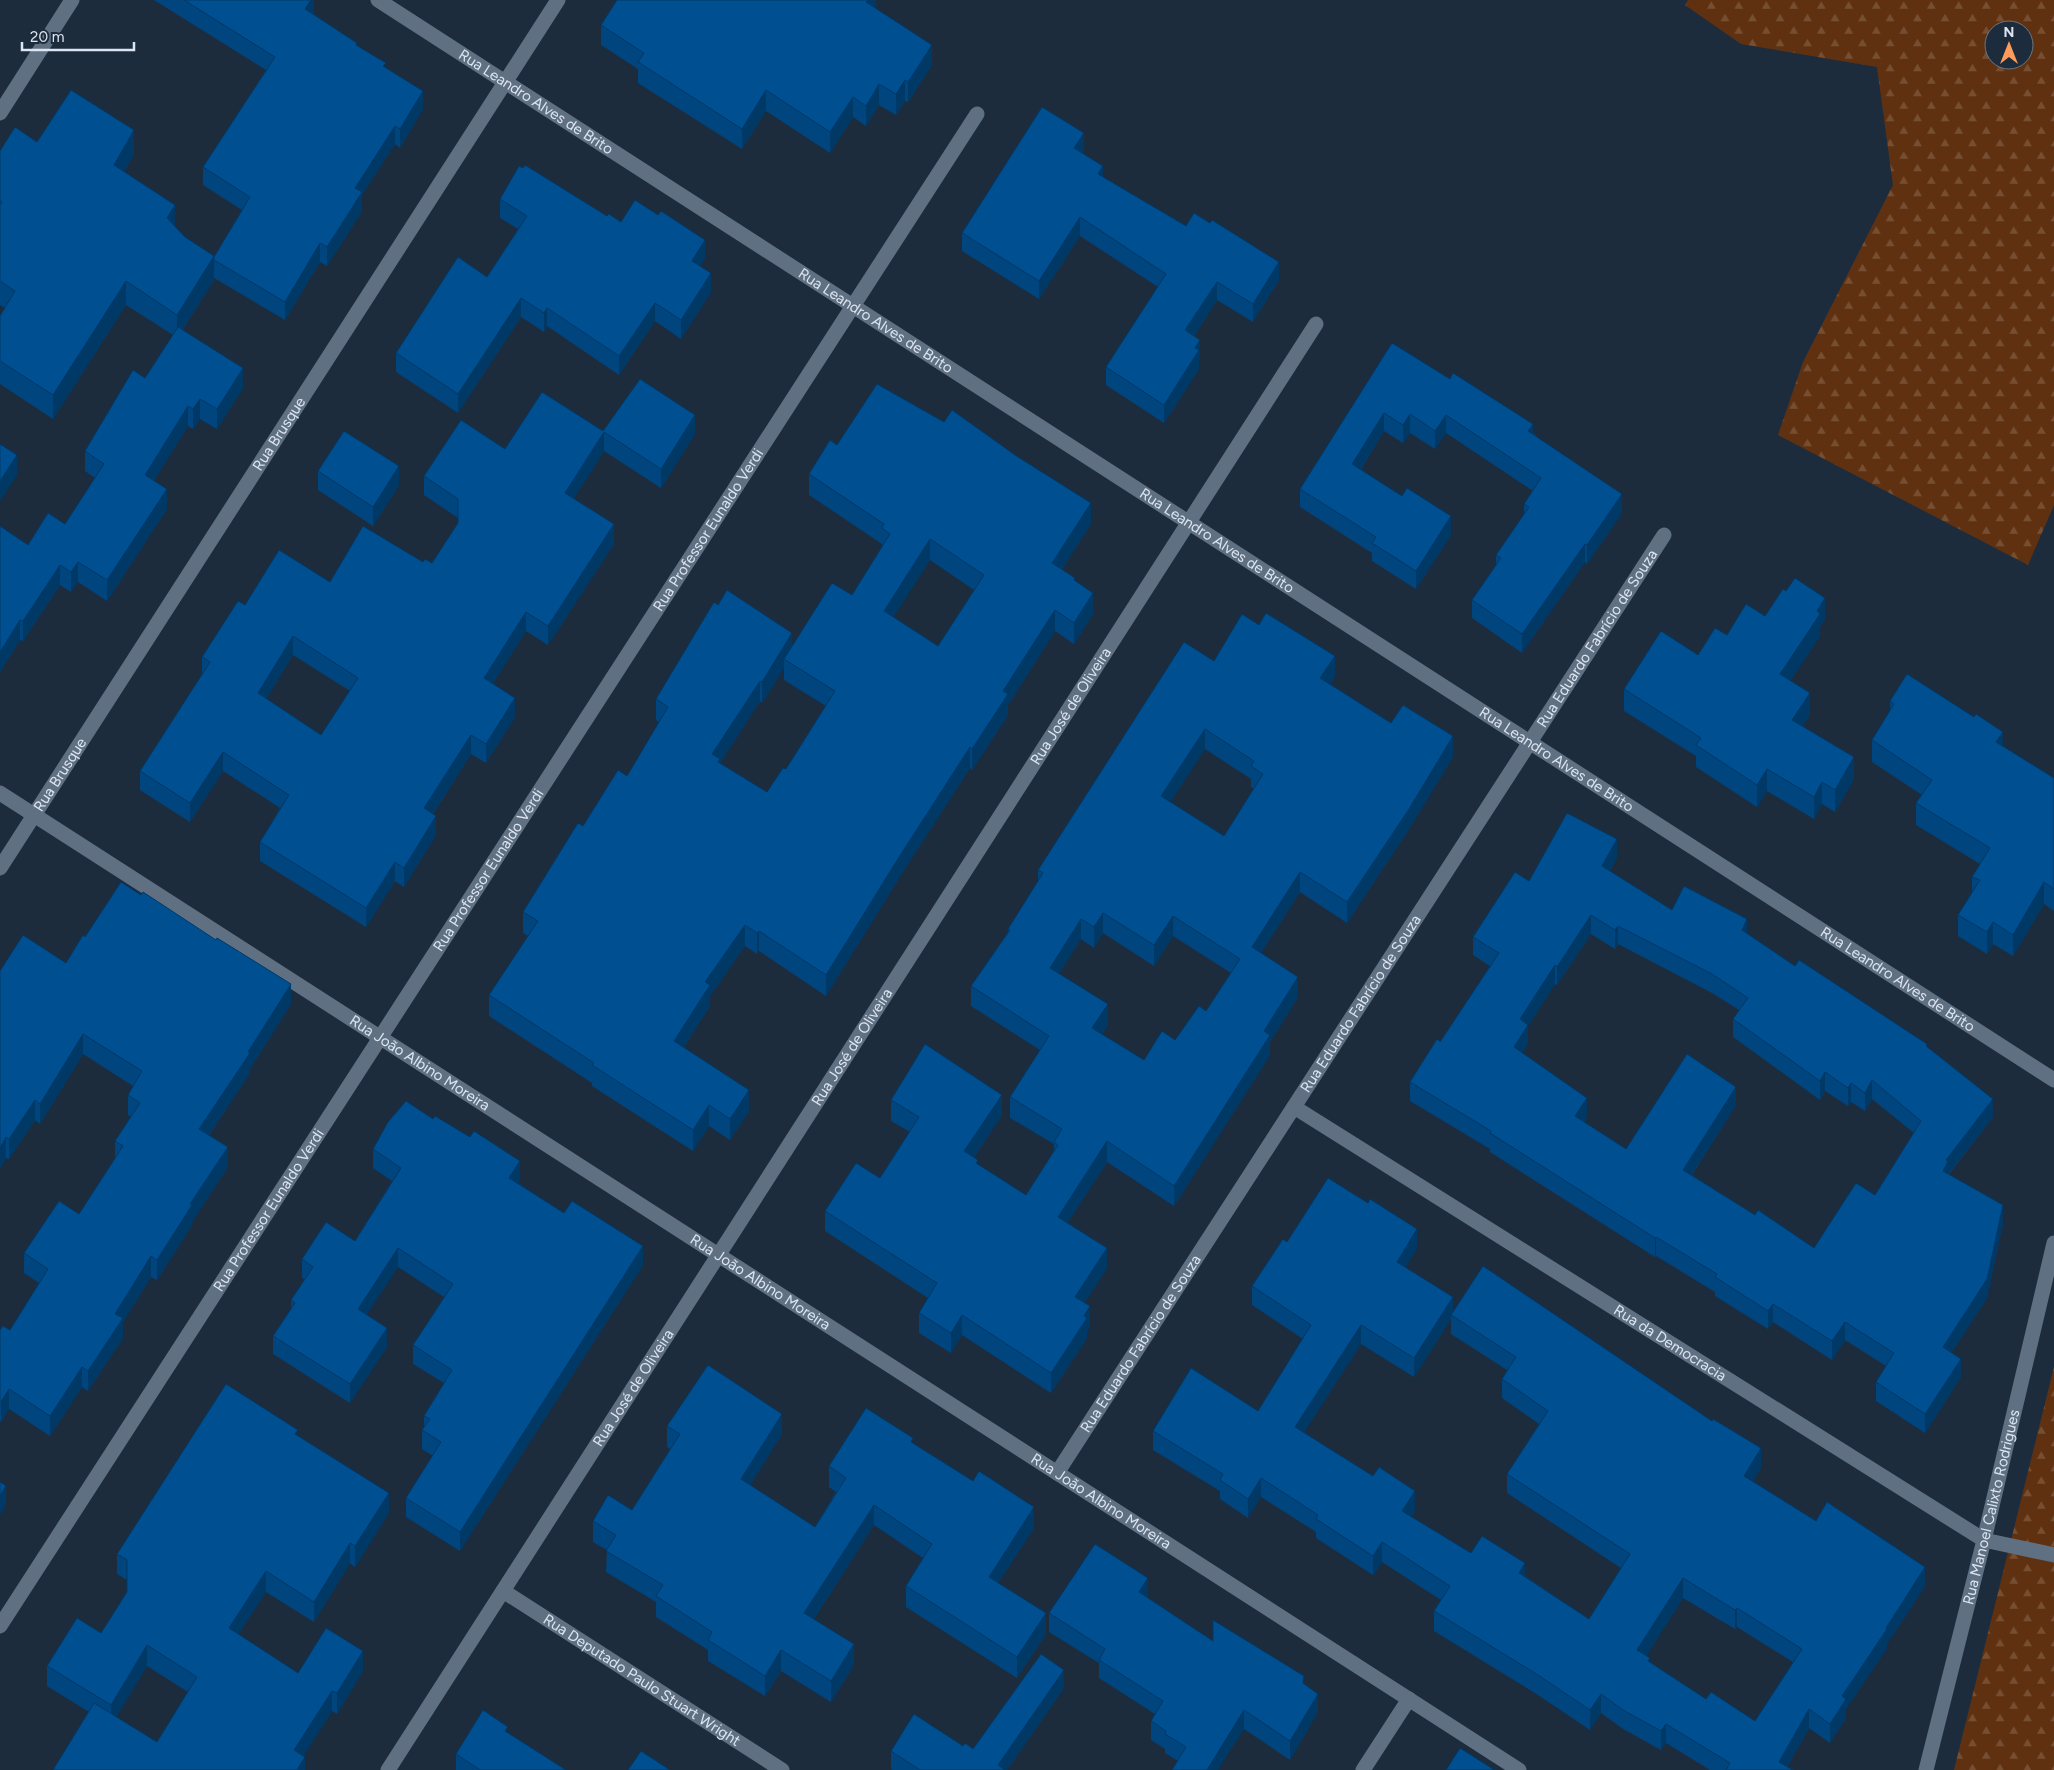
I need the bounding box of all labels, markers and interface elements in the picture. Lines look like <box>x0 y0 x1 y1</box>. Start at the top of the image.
scale bar <box>22 20 135 52</box>
north arrow <box>1984 20 2034 70</box>
text: N <box>2004 24 2014 41</box>
text: 20 m <box>30 28 64 46</box>
street label: Rua Leandro Alves de Brito <box>455 45 617 158</box>
street label: Rua Leandro Alves de Brito <box>795 264 957 377</box>
street label: Rua Brusque <box>249 394 309 474</box>
street label: Rua Professor Eunaldo Verdi <box>649 445 767 615</box>
street label: Rua Leandro Alves de Brito <box>1136 484 1298 597</box>
street label: Rua Eduardo Fabrício de Souza <box>1533 546 1661 731</box>
street label: Rua José de Oliveira <box>1026 644 1115 768</box>
street label: Rua Leandro Alves de Brito <box>1476 703 1637 816</box>
street label: Rua Brusque <box>30 734 90 815</box>
street label: Rua Professor Eunaldo Verdi <box>429 785 548 955</box>
street label: Rua Eduardo Fabrício de Souza <box>1297 911 1425 1096</box>
street label: Rua Leandro Alves de Brito <box>1817 923 1979 1036</box>
street label: Rua José de Oliveira <box>808 985 896 1109</box>
street label: Rua João Albino Moreira <box>346 1011 493 1115</box>
street label: Rua Professor Eunaldo Verdi <box>210 1126 328 1295</box>
street label: Rua João Albino Moreira <box>687 1230 834 1334</box>
street label: Rua Eduardo Fabrício de Souza <box>1077 1251 1205 1436</box>
street label: Rua da Democracia <box>1610 1301 1730 1385</box>
street label: Rua José de Oliveira <box>589 1326 677 1450</box>
street label: Rua Manoel Calixto Rodrigues <box>1959 1408 2023 1606</box>
street label: Rua João Albino Moreira <box>1027 1449 1174 1553</box>
street label: Rua Deputado Paulo Stuart Wright <box>540 1610 744 1750</box>

